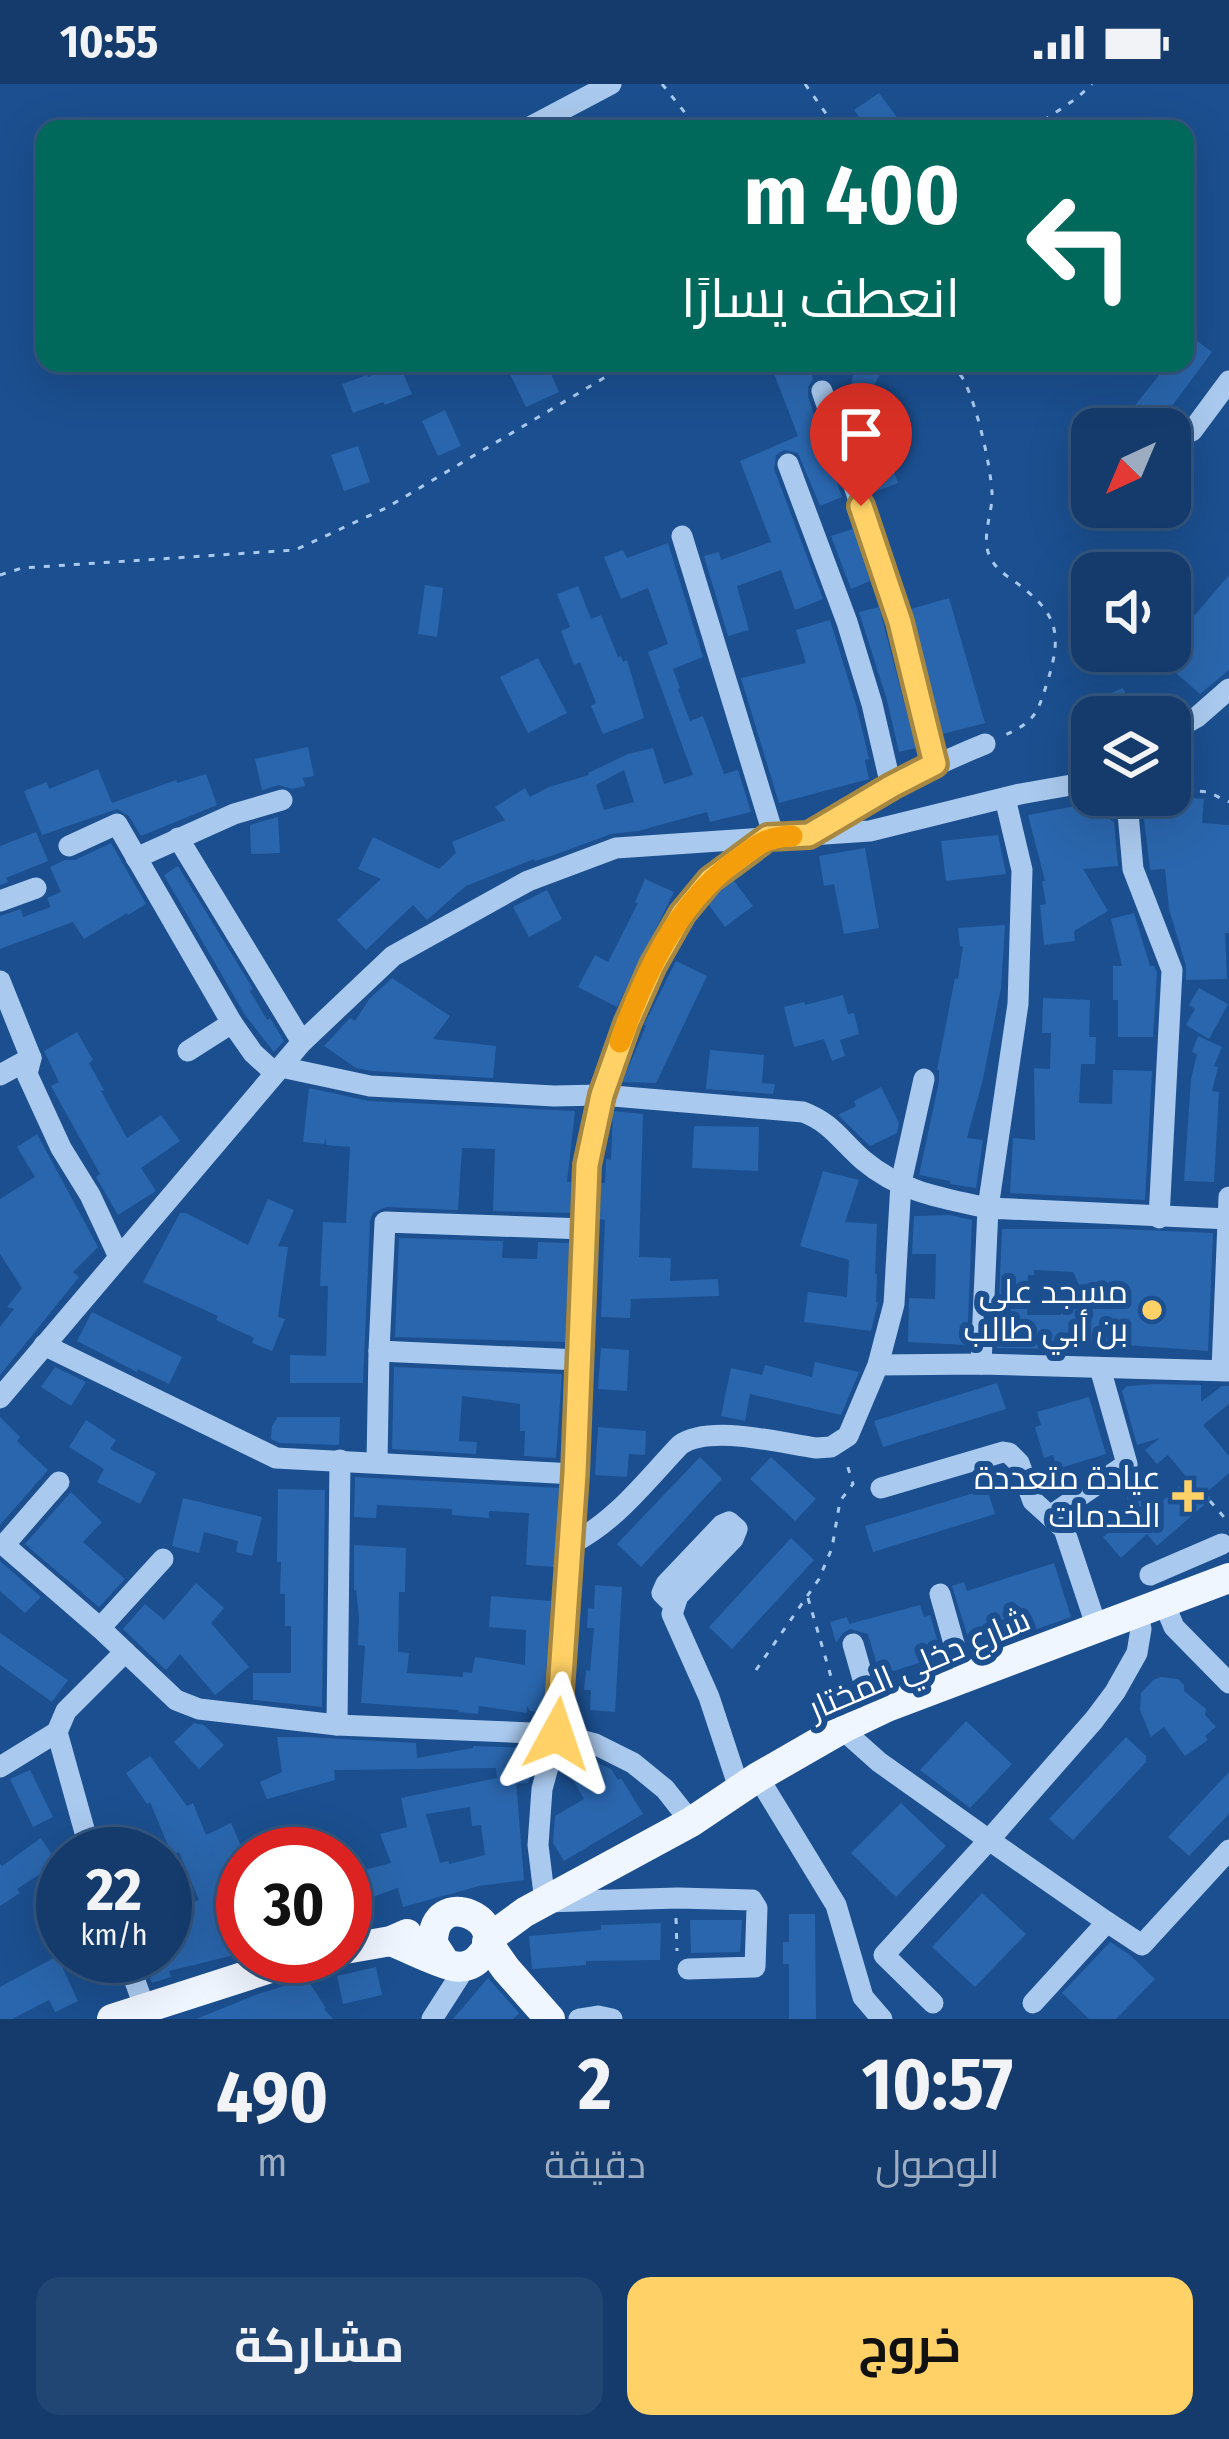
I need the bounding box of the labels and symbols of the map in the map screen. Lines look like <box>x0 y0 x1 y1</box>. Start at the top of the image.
pin <box>810 383 912 506</box>
north arrow <box>1071 408 1191 528</box>
place label: مسجد علي بن أبي طالب <box>963 1272 1128 1355</box>
marker: مسجد علي بن أبي طالب <box>1139 1297 1165 1323</box>
place label: عيادة متعددة الخدمات <box>974 1458 1161 1536</box>
marker: عيادة متعددة الخدمات <box>1172 1480 1204 1512</box>
street label: شارع دخلي المختار <box>801 1599 1038 1734</box>
position arrow <box>494 1671 620 1797</box>
speed limit sign: 30 <box>216 1827 372 1983</box>

